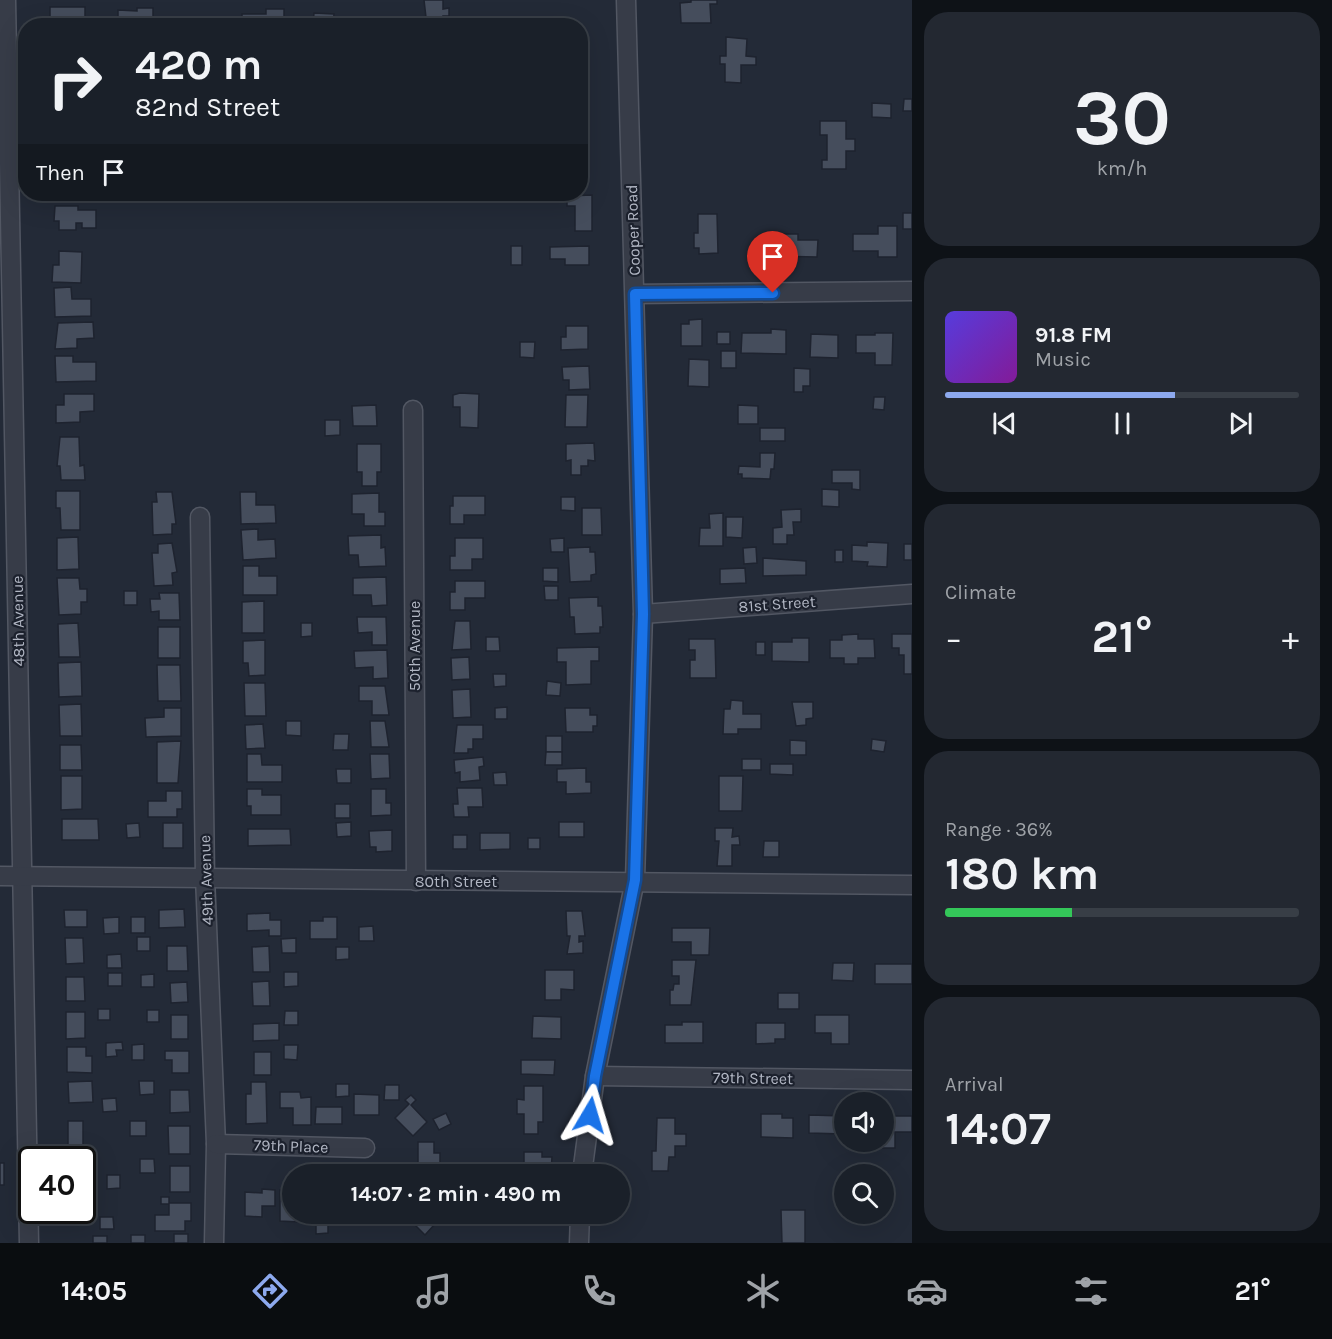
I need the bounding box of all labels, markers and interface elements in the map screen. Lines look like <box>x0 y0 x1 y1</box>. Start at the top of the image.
text: 420 m <box>135 40 262 90</box>
icon: right <box>36 42 114 120</box>
text: 30 <box>1073 72 1171 164</box>
text: 82nd Street <box>135 91 280 123</box>
icon: arrive <box>97 156 130 189</box>
text: km/h <box>1097 157 1147 180</box>
text: Then <box>36 160 85 186</box>
street label: Cooper Road <box>622 184 644 276</box>
pin <box>747 231 798 293</box>
icon: arrive <box>756 240 789 273</box>
text: 91.8 FM <box>1035 322 1112 348</box>
text: Music <box>1035 348 1091 371</box>
icon: previous <box>988 407 1021 440</box>
icon: pause <box>1106 407 1139 440</box>
icon: next <box>1224 407 1257 440</box>
street label: 48th Avenue <box>8 575 28 667</box>
text: Climate <box>945 581 1016 604</box>
street label: 81st Street <box>738 592 816 616</box>
street label: 50th Avenue <box>405 601 424 691</box>
text: 21° <box>1092 611 1152 663</box>
text: − <box>945 619 962 657</box>
text: + <box>1282 619 1299 657</box>
text: Range · 36% <box>945 818 1053 841</box>
street label: 49th Avenue <box>195 835 217 925</box>
text: 180 km <box>945 848 1099 900</box>
street label: 80th Street <box>415 872 497 891</box>
street label: 79th Street <box>713 1068 793 1088</box>
text: Arrival <box>945 1073 1004 1096</box>
position arrow <box>558 1083 622 1147</box>
map controls <box>834 1092 894 1224</box>
button: sound <box>834 1092 894 1152</box>
text: 14:07 <box>945 1103 1051 1155</box>
street label: 79th Place <box>253 1135 329 1157</box>
speed limit sign: 40 <box>18 1146 96 1224</box>
button: search <box>834 1164 894 1224</box>
text: 14:07 · 2 min · 490 m <box>351 1181 562 1207</box>
icon: directions <box>249 1270 291 1312</box>
icon: music <box>413 1270 455 1312</box>
icon: phone <box>578 1270 620 1312</box>
icon: climate <box>742 1270 784 1312</box>
icon: car <box>906 1270 948 1312</box>
icon: filters <box>1070 1270 1112 1312</box>
text: 14:05 <box>61 1275 127 1307</box>
text: 21° <box>1234 1275 1271 1307</box>

